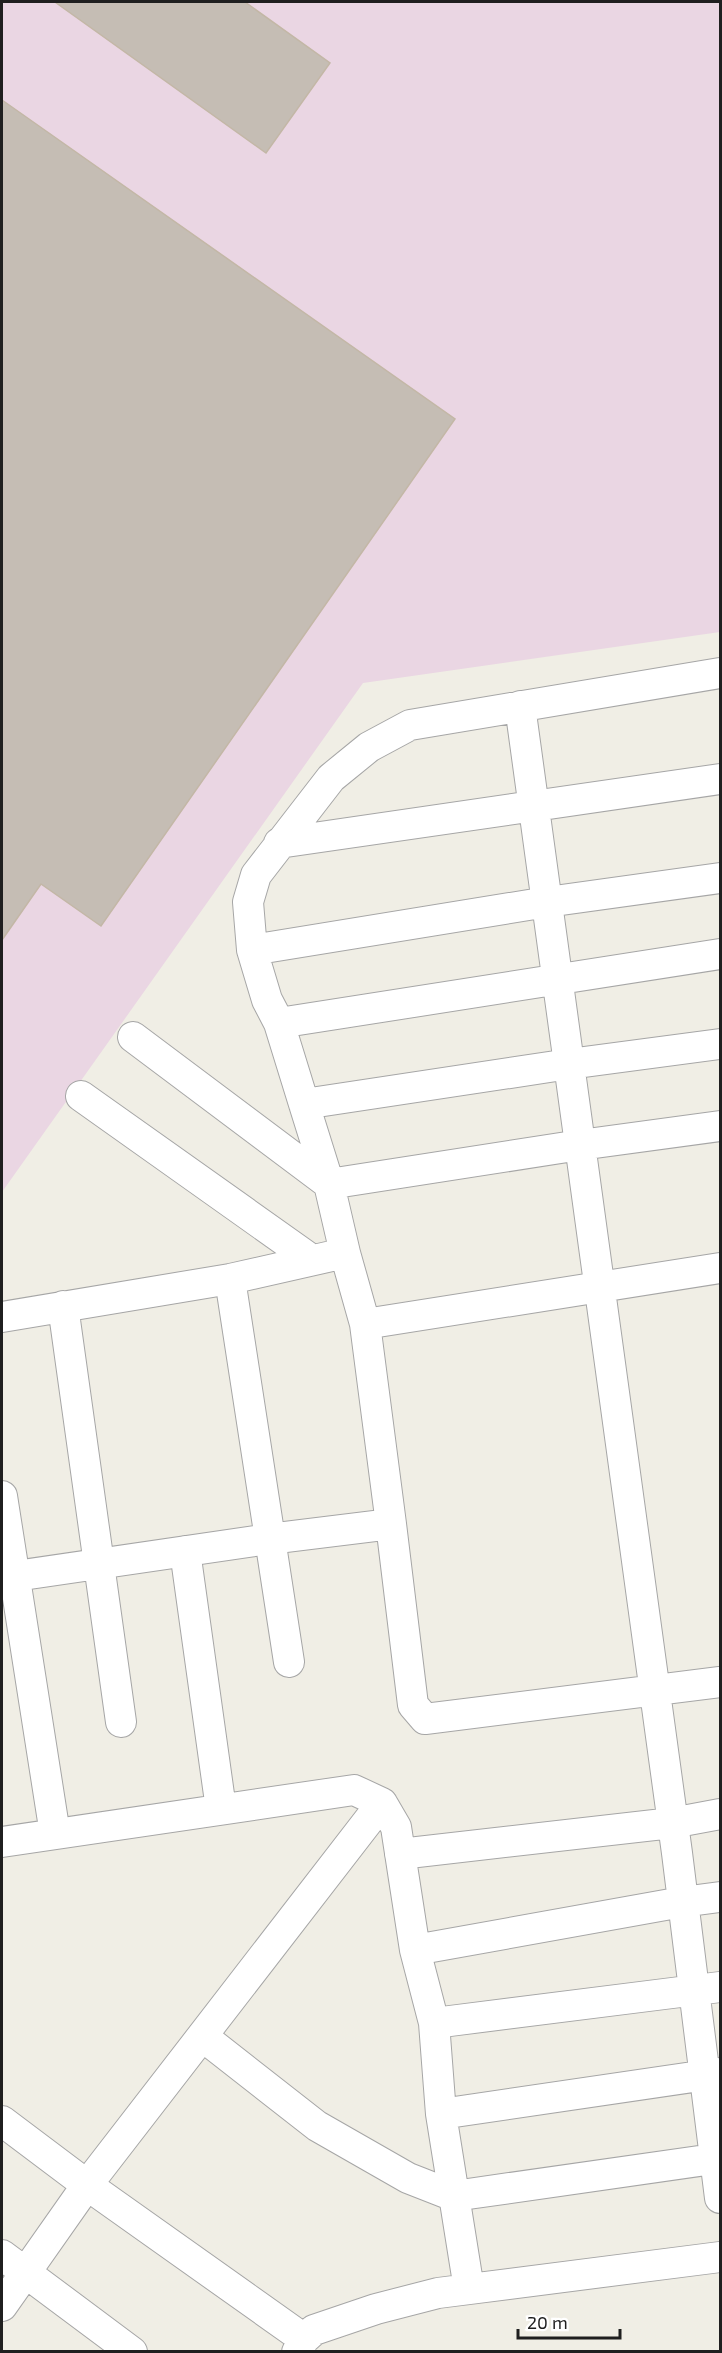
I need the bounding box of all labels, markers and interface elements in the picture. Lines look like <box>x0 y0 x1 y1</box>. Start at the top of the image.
scale bar <box>518 2302 620 2340</box>
text: 20 m <box>527 2311 568 2333</box>

